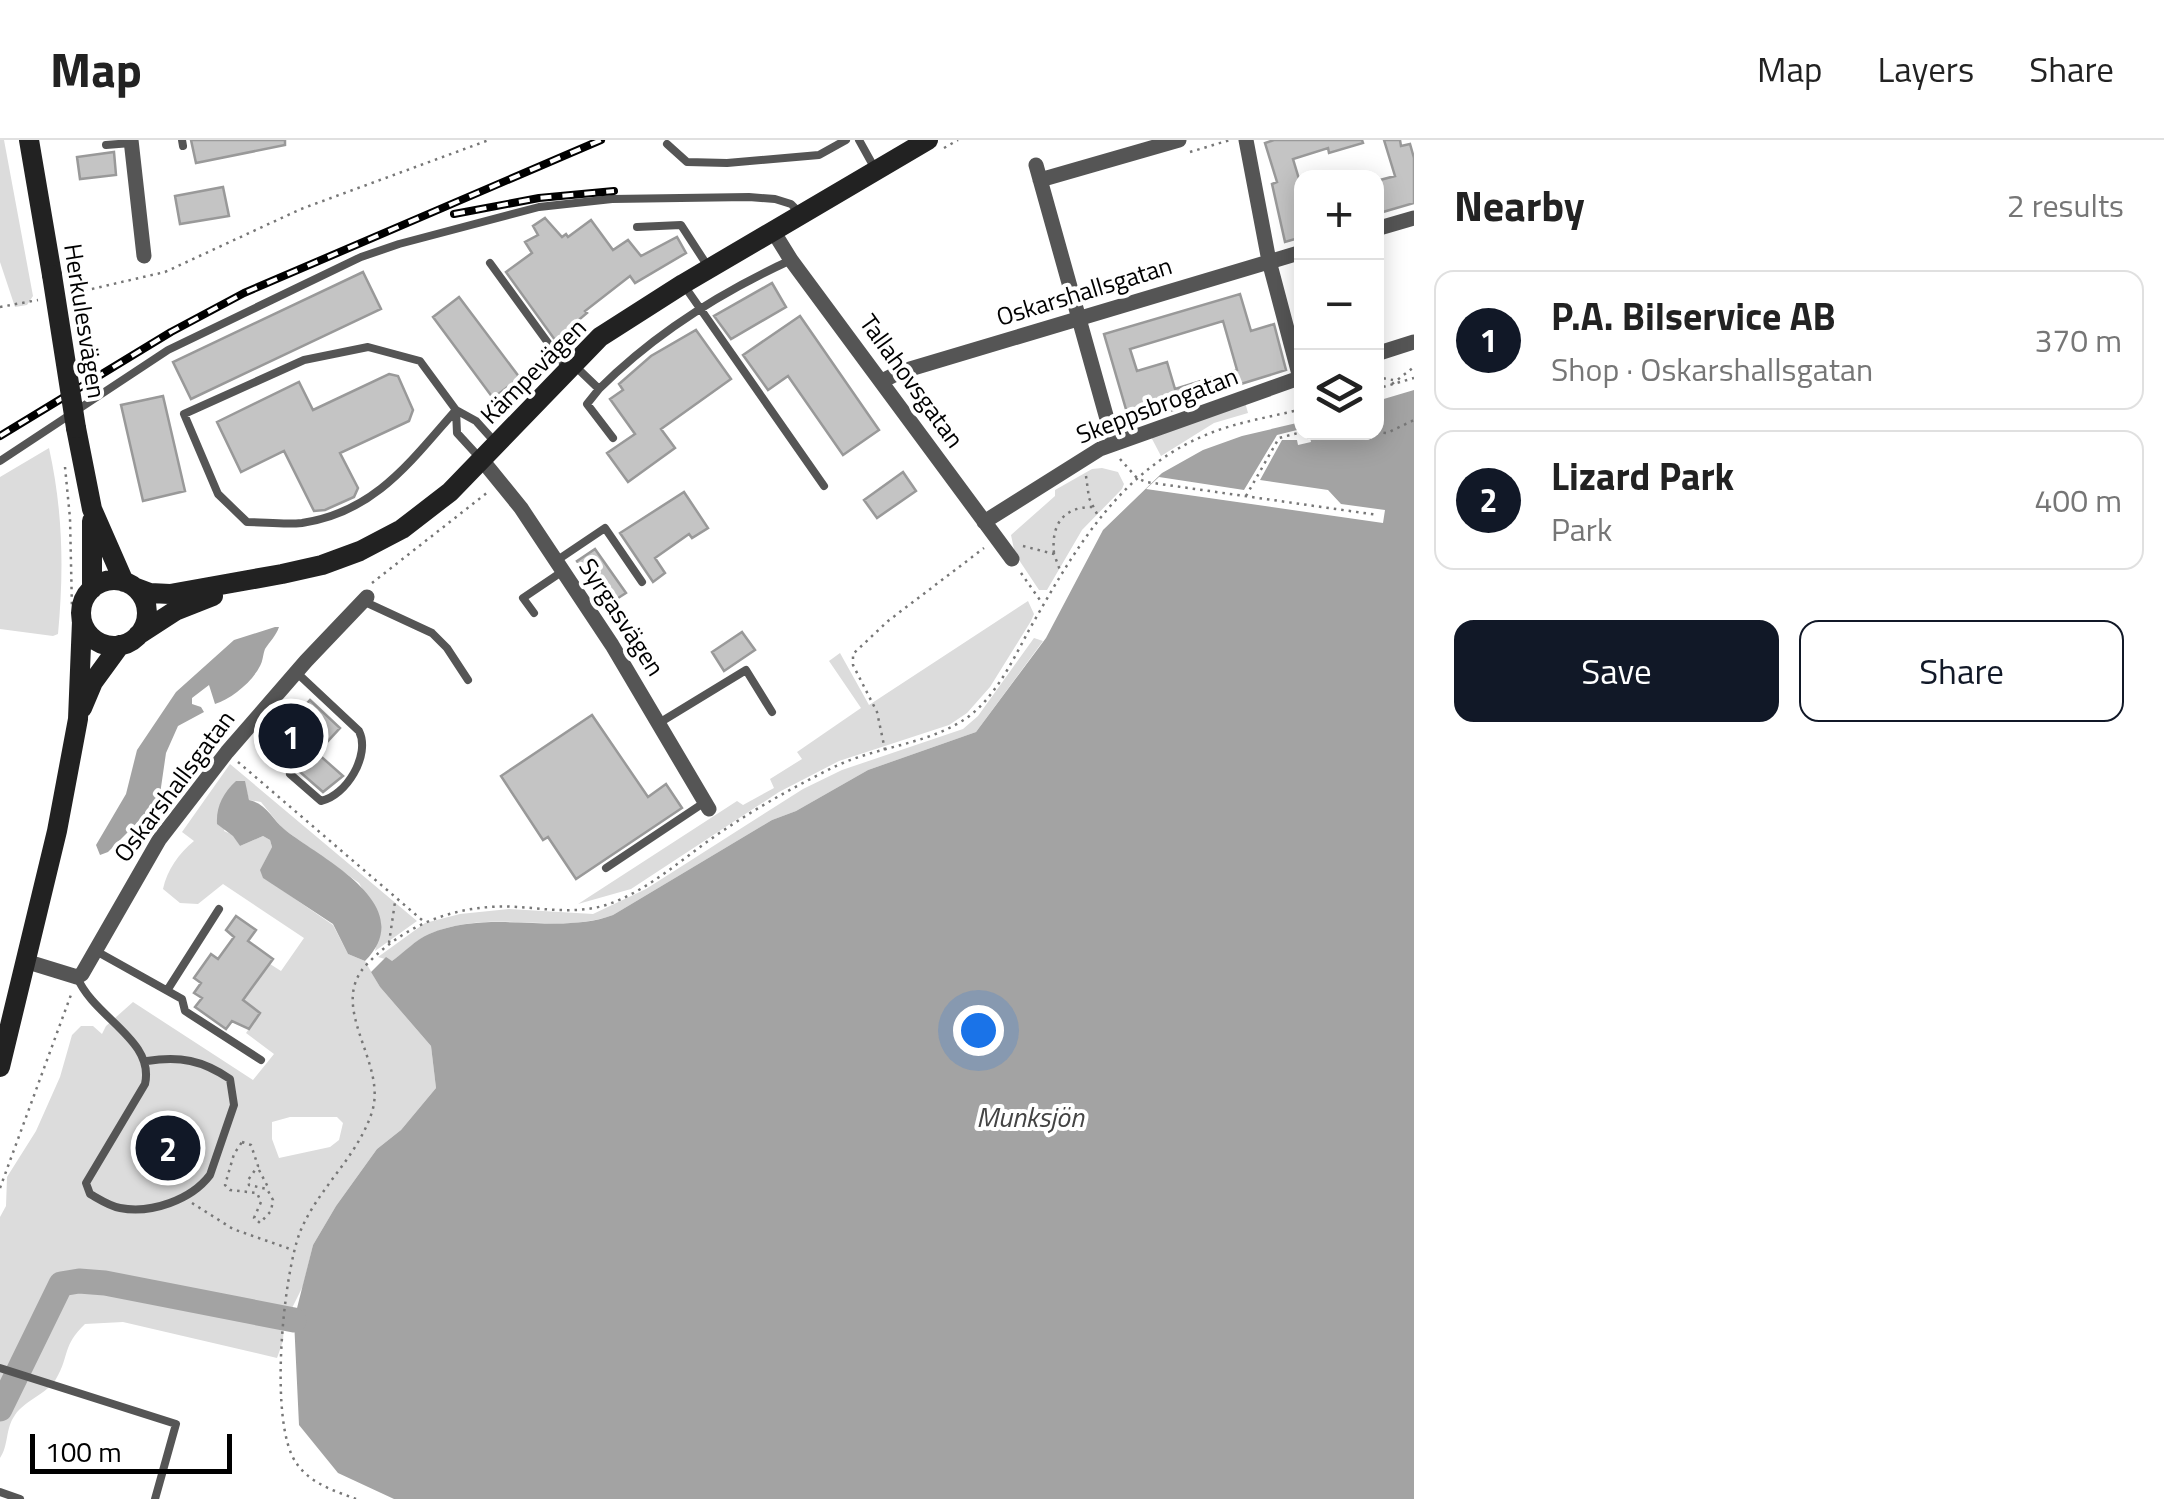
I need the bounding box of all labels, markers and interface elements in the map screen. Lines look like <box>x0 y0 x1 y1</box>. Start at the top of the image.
text: Map <box>50 33 142 106</box>
text: Map <box>1757 42 1822 96</box>
text: Layers <box>1877 42 1974 96</box>
text: Share <box>2029 42 2114 96</box>
map controls <box>1294 170 1384 440</box>
button: + <box>1294 170 1384 260</box>
text: Nearby <box>1454 173 1585 237</box>
text: 2 results <box>2007 181 2124 229</box>
street label: Herkulesvägen <box>54 241 116 401</box>
street label: Oskarshallsgatan <box>991 246 1177 336</box>
button: − <box>1294 260 1384 350</box>
text: P.A. Bilservice AB <box>1551 287 1836 345</box>
street label: Tallahovsgatan <box>850 306 974 456</box>
street label: Kämpevägen <box>471 309 595 433</box>
text: 1 <box>1480 316 1497 364</box>
text: 370 m <box>2034 316 2122 364</box>
text: Shop · Oskarshallsgatan <box>1551 345 1873 393</box>
button: layers <box>1294 350 1384 440</box>
street label: Skeppsbrogatan <box>1071 357 1243 453</box>
text: Lizard Park <box>1551 447 1734 505</box>
text: 2 <box>1480 476 1497 524</box>
text: 400 m <box>2034 476 2122 524</box>
text: Park <box>1551 505 1612 553</box>
street label: Syrgasvägen <box>570 550 674 684</box>
button: Save <box>1454 620 1779 722</box>
button: Share <box>1799 620 2124 722</box>
pin: 1 <box>258 698 324 774</box>
street label: Oskarshallsgatan <box>104 702 244 870</box>
your location <box>953 1005 1004 1056</box>
water label: Munksjön <box>976 1095 1085 1138</box>
pin: 2 <box>136 1110 200 1186</box>
scale bar <box>30 1429 232 1474</box>
text: 100 m <box>45 1430 122 1473</box>

